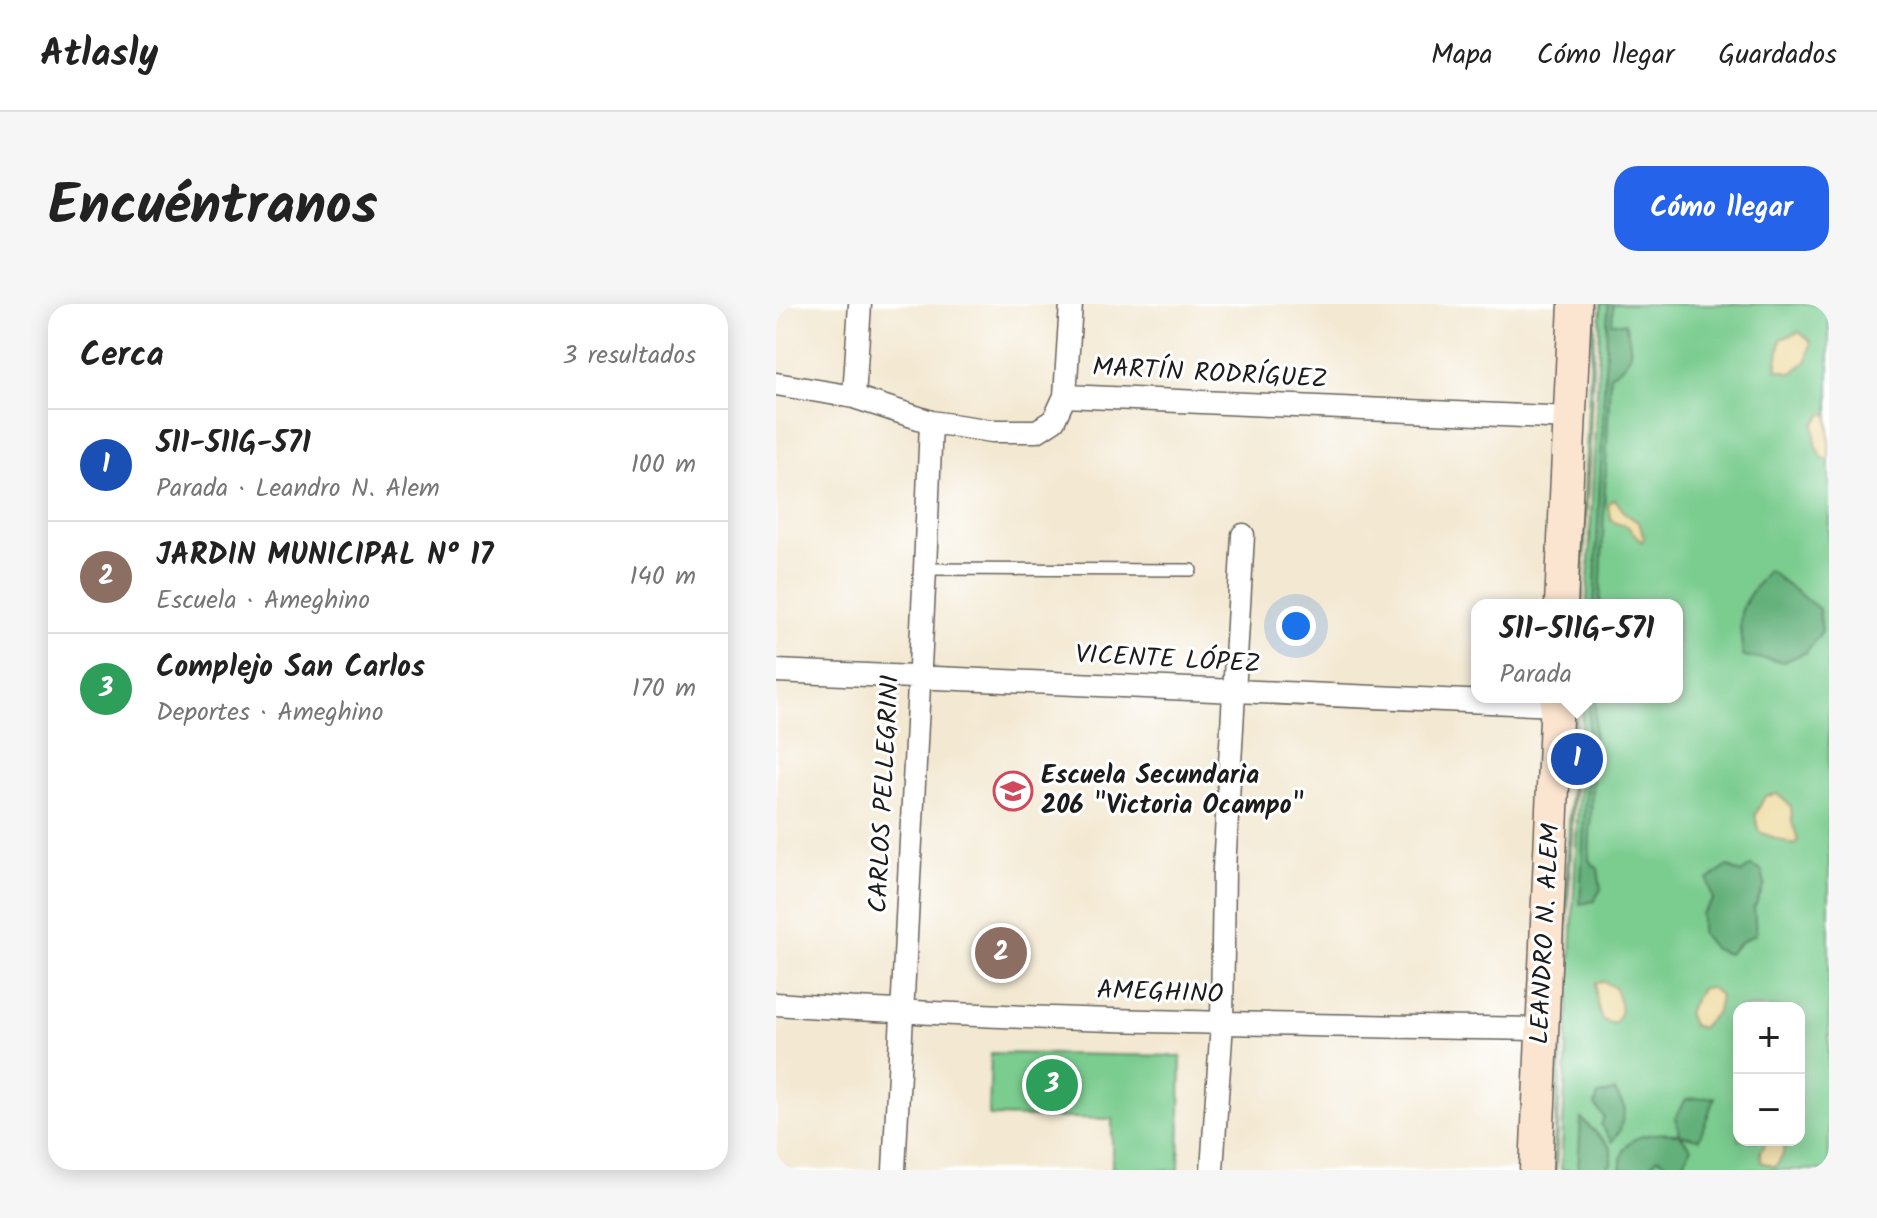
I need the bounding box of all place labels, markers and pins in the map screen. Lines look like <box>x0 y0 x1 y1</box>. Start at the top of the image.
pin: 1 <box>1551 729 1603 789</box>
place label: Escuela Secundaria 206 "Victoria Ocampo" <box>1041 755 1304 827</box>
school or university icon: Escuela Secundaria 206 "Victoria Ocampo" <box>992 770 1034 812</box>
pin: 2 <box>975 923 1027 983</box>
pin: 3 <box>1026 1055 1078 1115</box>

